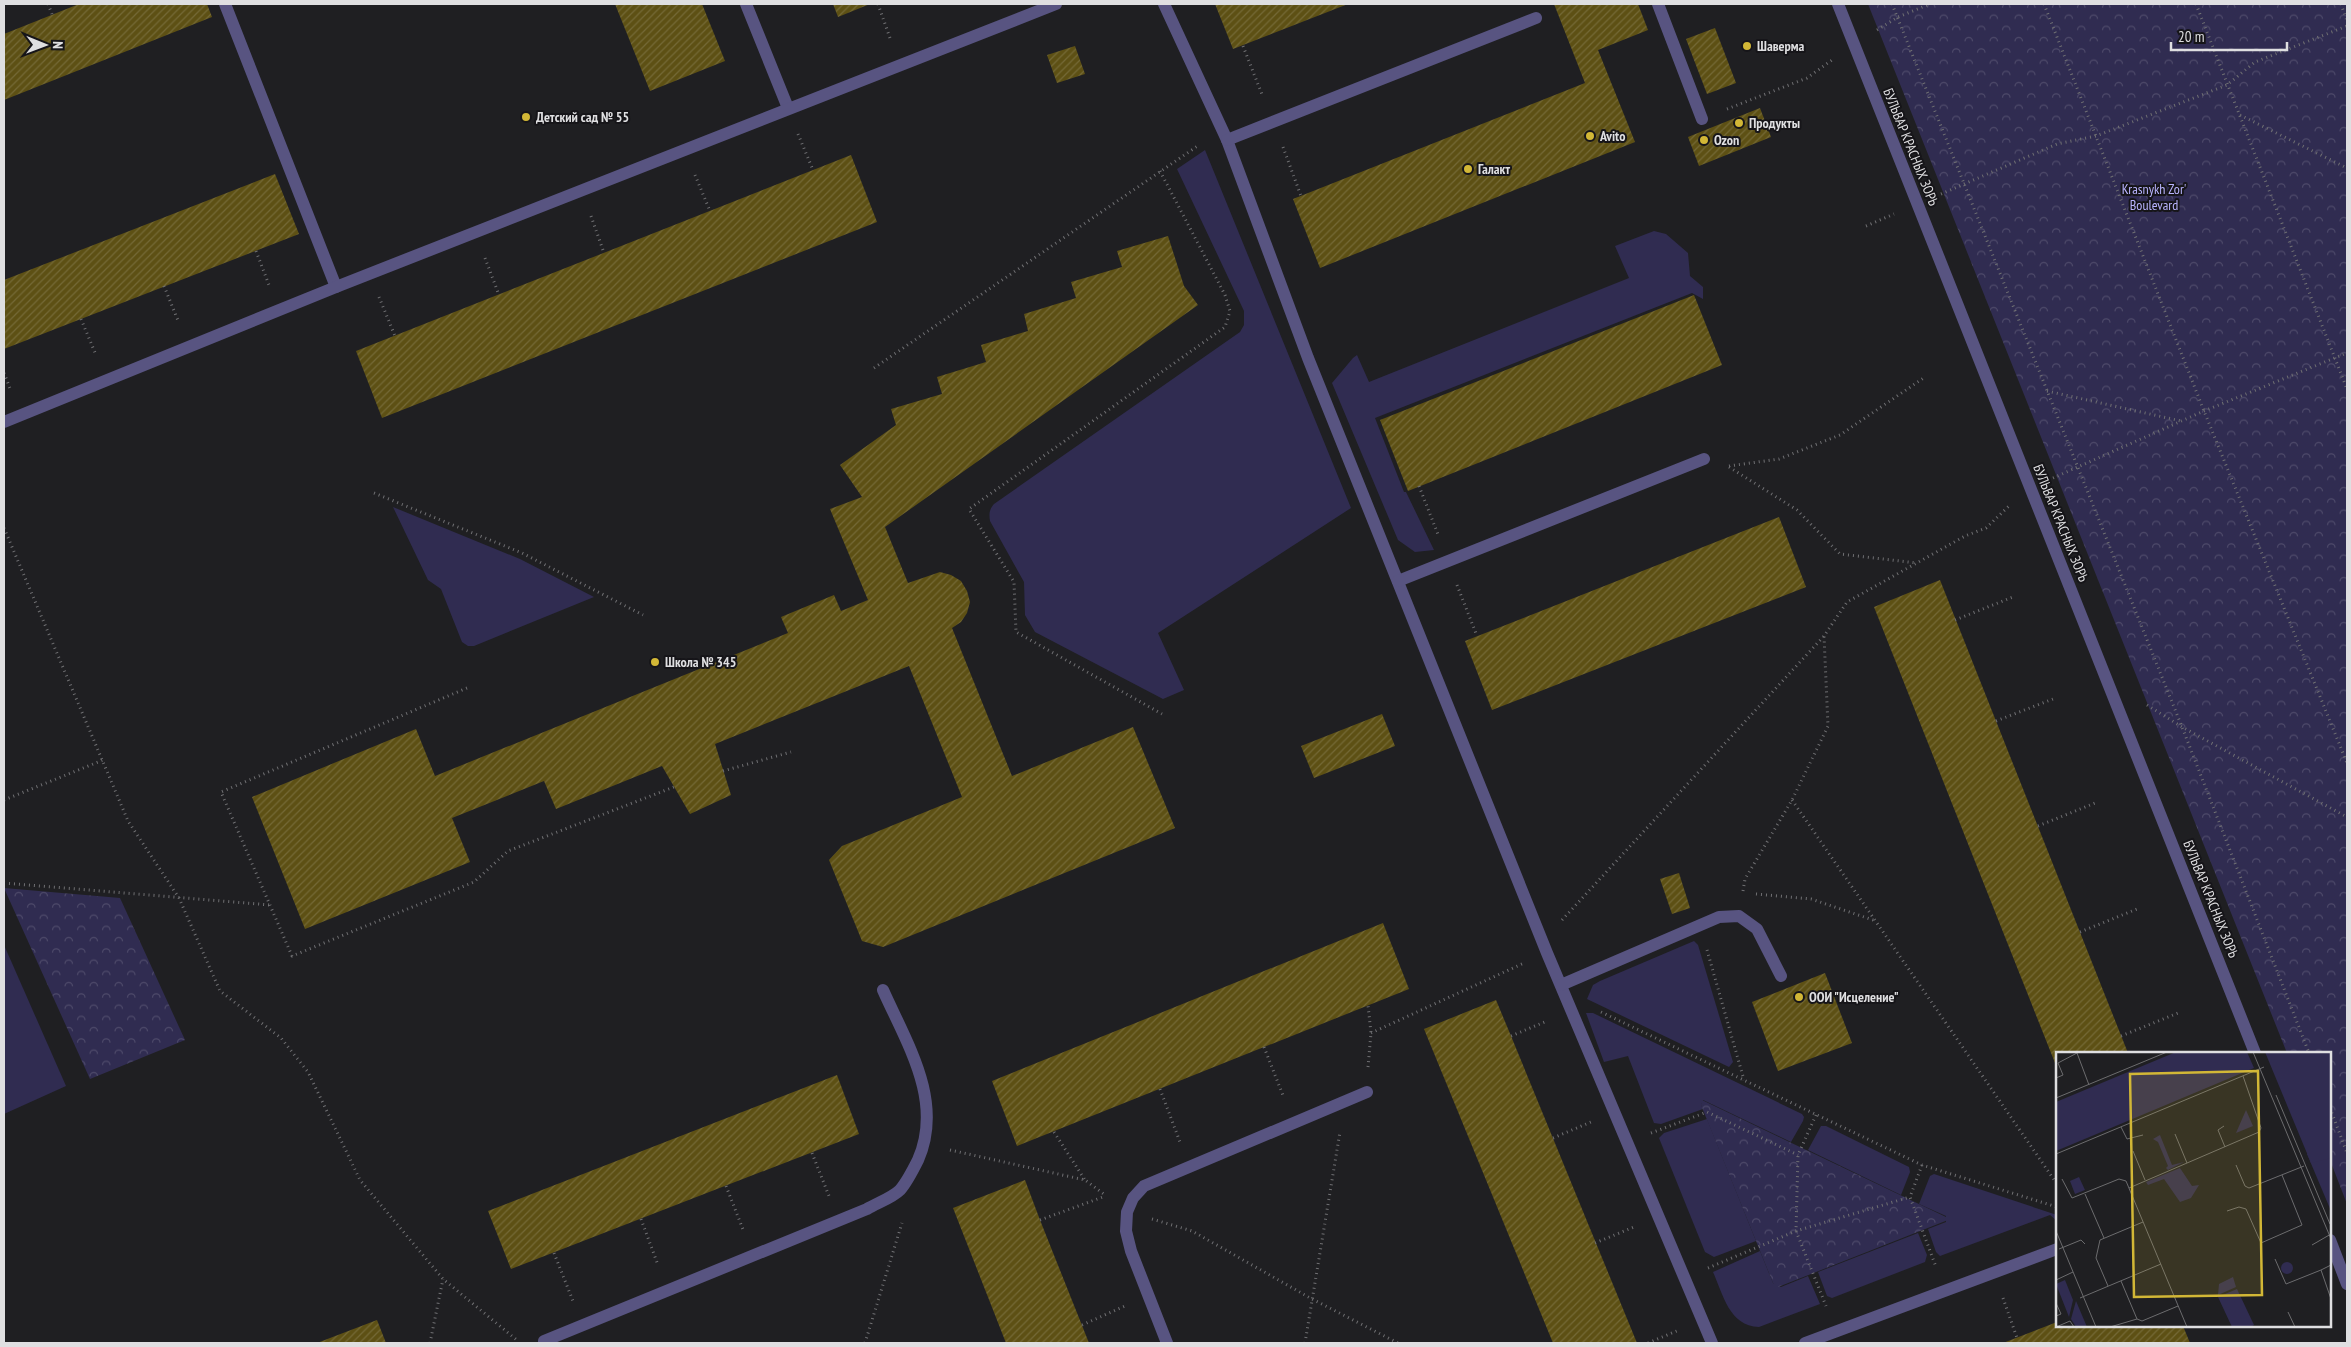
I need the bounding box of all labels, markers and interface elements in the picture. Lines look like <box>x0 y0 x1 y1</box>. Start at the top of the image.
north arrow <box>20 20 70 70</box>
scale bar <box>2171 20 2287 52</box>
text: 20 m <box>2178 27 2204 46</box>
place label: Шаверма <box>1757 37 1805 55</box>
marker: Шаверма <box>1741 40 1753 52</box>
text: N <box>49 41 67 49</box>
street label: БУЛЬВАР КРАСНЫХ ЗОРЬ <box>1879 86 1943 208</box>
place label: Детский сад № 55 <box>536 108 629 126</box>
marker: Детский сад № 55 <box>520 111 532 123</box>
place label: Продукты <box>1749 114 1800 132</box>
marker: Продукты <box>1733 117 1745 129</box>
place label: Avito <box>1599 127 1625 145</box>
marker: Avito <box>1584 130 1596 142</box>
place label: Ozon <box>1714 131 1739 149</box>
marker: Ozon <box>1698 134 1710 146</box>
place label: Галакт <box>1478 160 1510 178</box>
marker: Галакт <box>1462 163 1474 175</box>
park label: Krasnykh Zor' Boulevard <box>2122 180 2186 214</box>
street label: БУЛЬВАР КРАСНЫХ ЗОРЬ <box>2029 462 2093 584</box>
place label: Школа № 345 <box>665 653 736 671</box>
marker: Школа № 345 <box>649 656 661 668</box>
street label: БУЛЬВАР КРАСНЫХ ЗОРЬ <box>2179 838 2243 960</box>
place label: ООИ "Исцеление" <box>1809 988 1899 1006</box>
marker: ООИ "Исцеление" <box>1793 991 1805 1003</box>
inset map <box>2056 1052 2331 1327</box>

